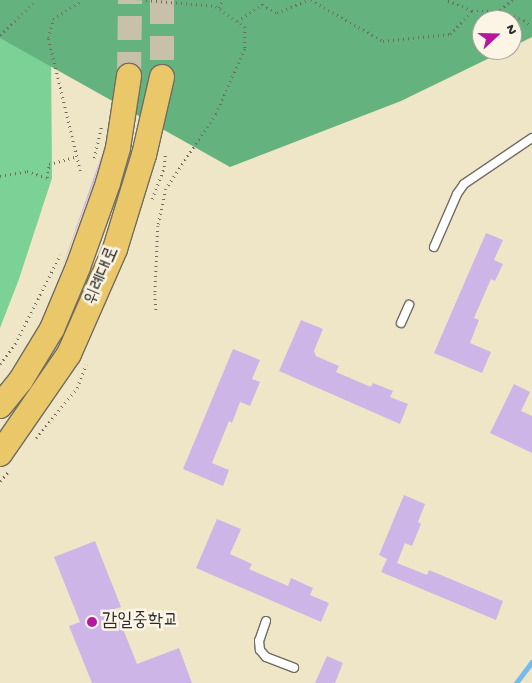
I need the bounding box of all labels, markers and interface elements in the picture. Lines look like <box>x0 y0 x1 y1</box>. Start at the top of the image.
north arrow <box>472 10 522 60</box>
text: N <box>501 22 520 37</box>
street label: 위례대로 <box>81 243 125 309</box>
place label: 감일중학교 <box>102 611 178 633</box>
marker: 감일중학교 <box>86 616 98 628</box>

